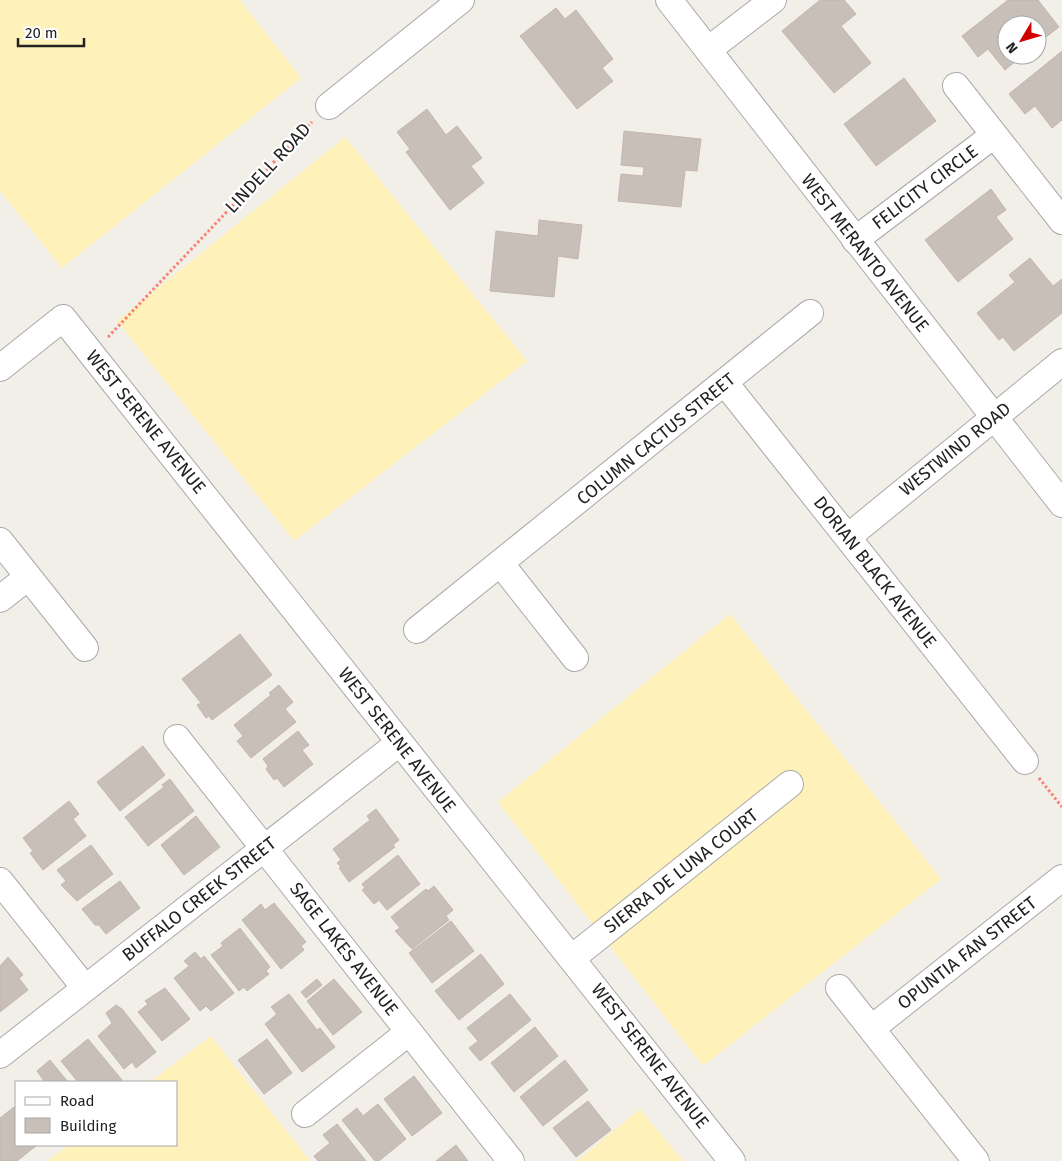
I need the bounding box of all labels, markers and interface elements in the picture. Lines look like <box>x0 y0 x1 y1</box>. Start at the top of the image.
scale bar <box>18 15 84 47</box>
north arrow <box>997 15 1047 65</box>
text: 20 m <box>25 24 58 42</box>
text: N <box>1003 39 1022 57</box>
street label: LINDELL ROAD <box>221 118 315 218</box>
street label: FELICITY CIRCLE <box>868 140 982 234</box>
street label: WEST MERANTO AVENUE <box>796 170 934 336</box>
street label: WEST SERENE AVENUE <box>81 346 211 498</box>
street label: COLUMN CACTUS STREET <box>572 368 740 510</box>
street label: WESTWIND ROAD <box>895 397 1015 501</box>
street label: DORIAN BLACK AVENUE <box>809 492 941 652</box>
street label: WEST SERENE AVENUE <box>334 663 460 817</box>
street label: SIERRA DE LUNA COURT <box>600 804 763 938</box>
street label: BUFFALO CREEK STREET <box>118 832 281 966</box>
street label: SAGE LAKES AVENUE <box>285 878 403 1020</box>
street label: OPUNTIA FAN STREET <box>893 891 1041 1014</box>
street label: WEST SERENE AVENUE <box>587 979 713 1133</box>
legend <box>15 1081 178 1146</box>
text: Road <box>60 1092 95 1110</box>
text: Building <box>60 1117 116 1135</box>

